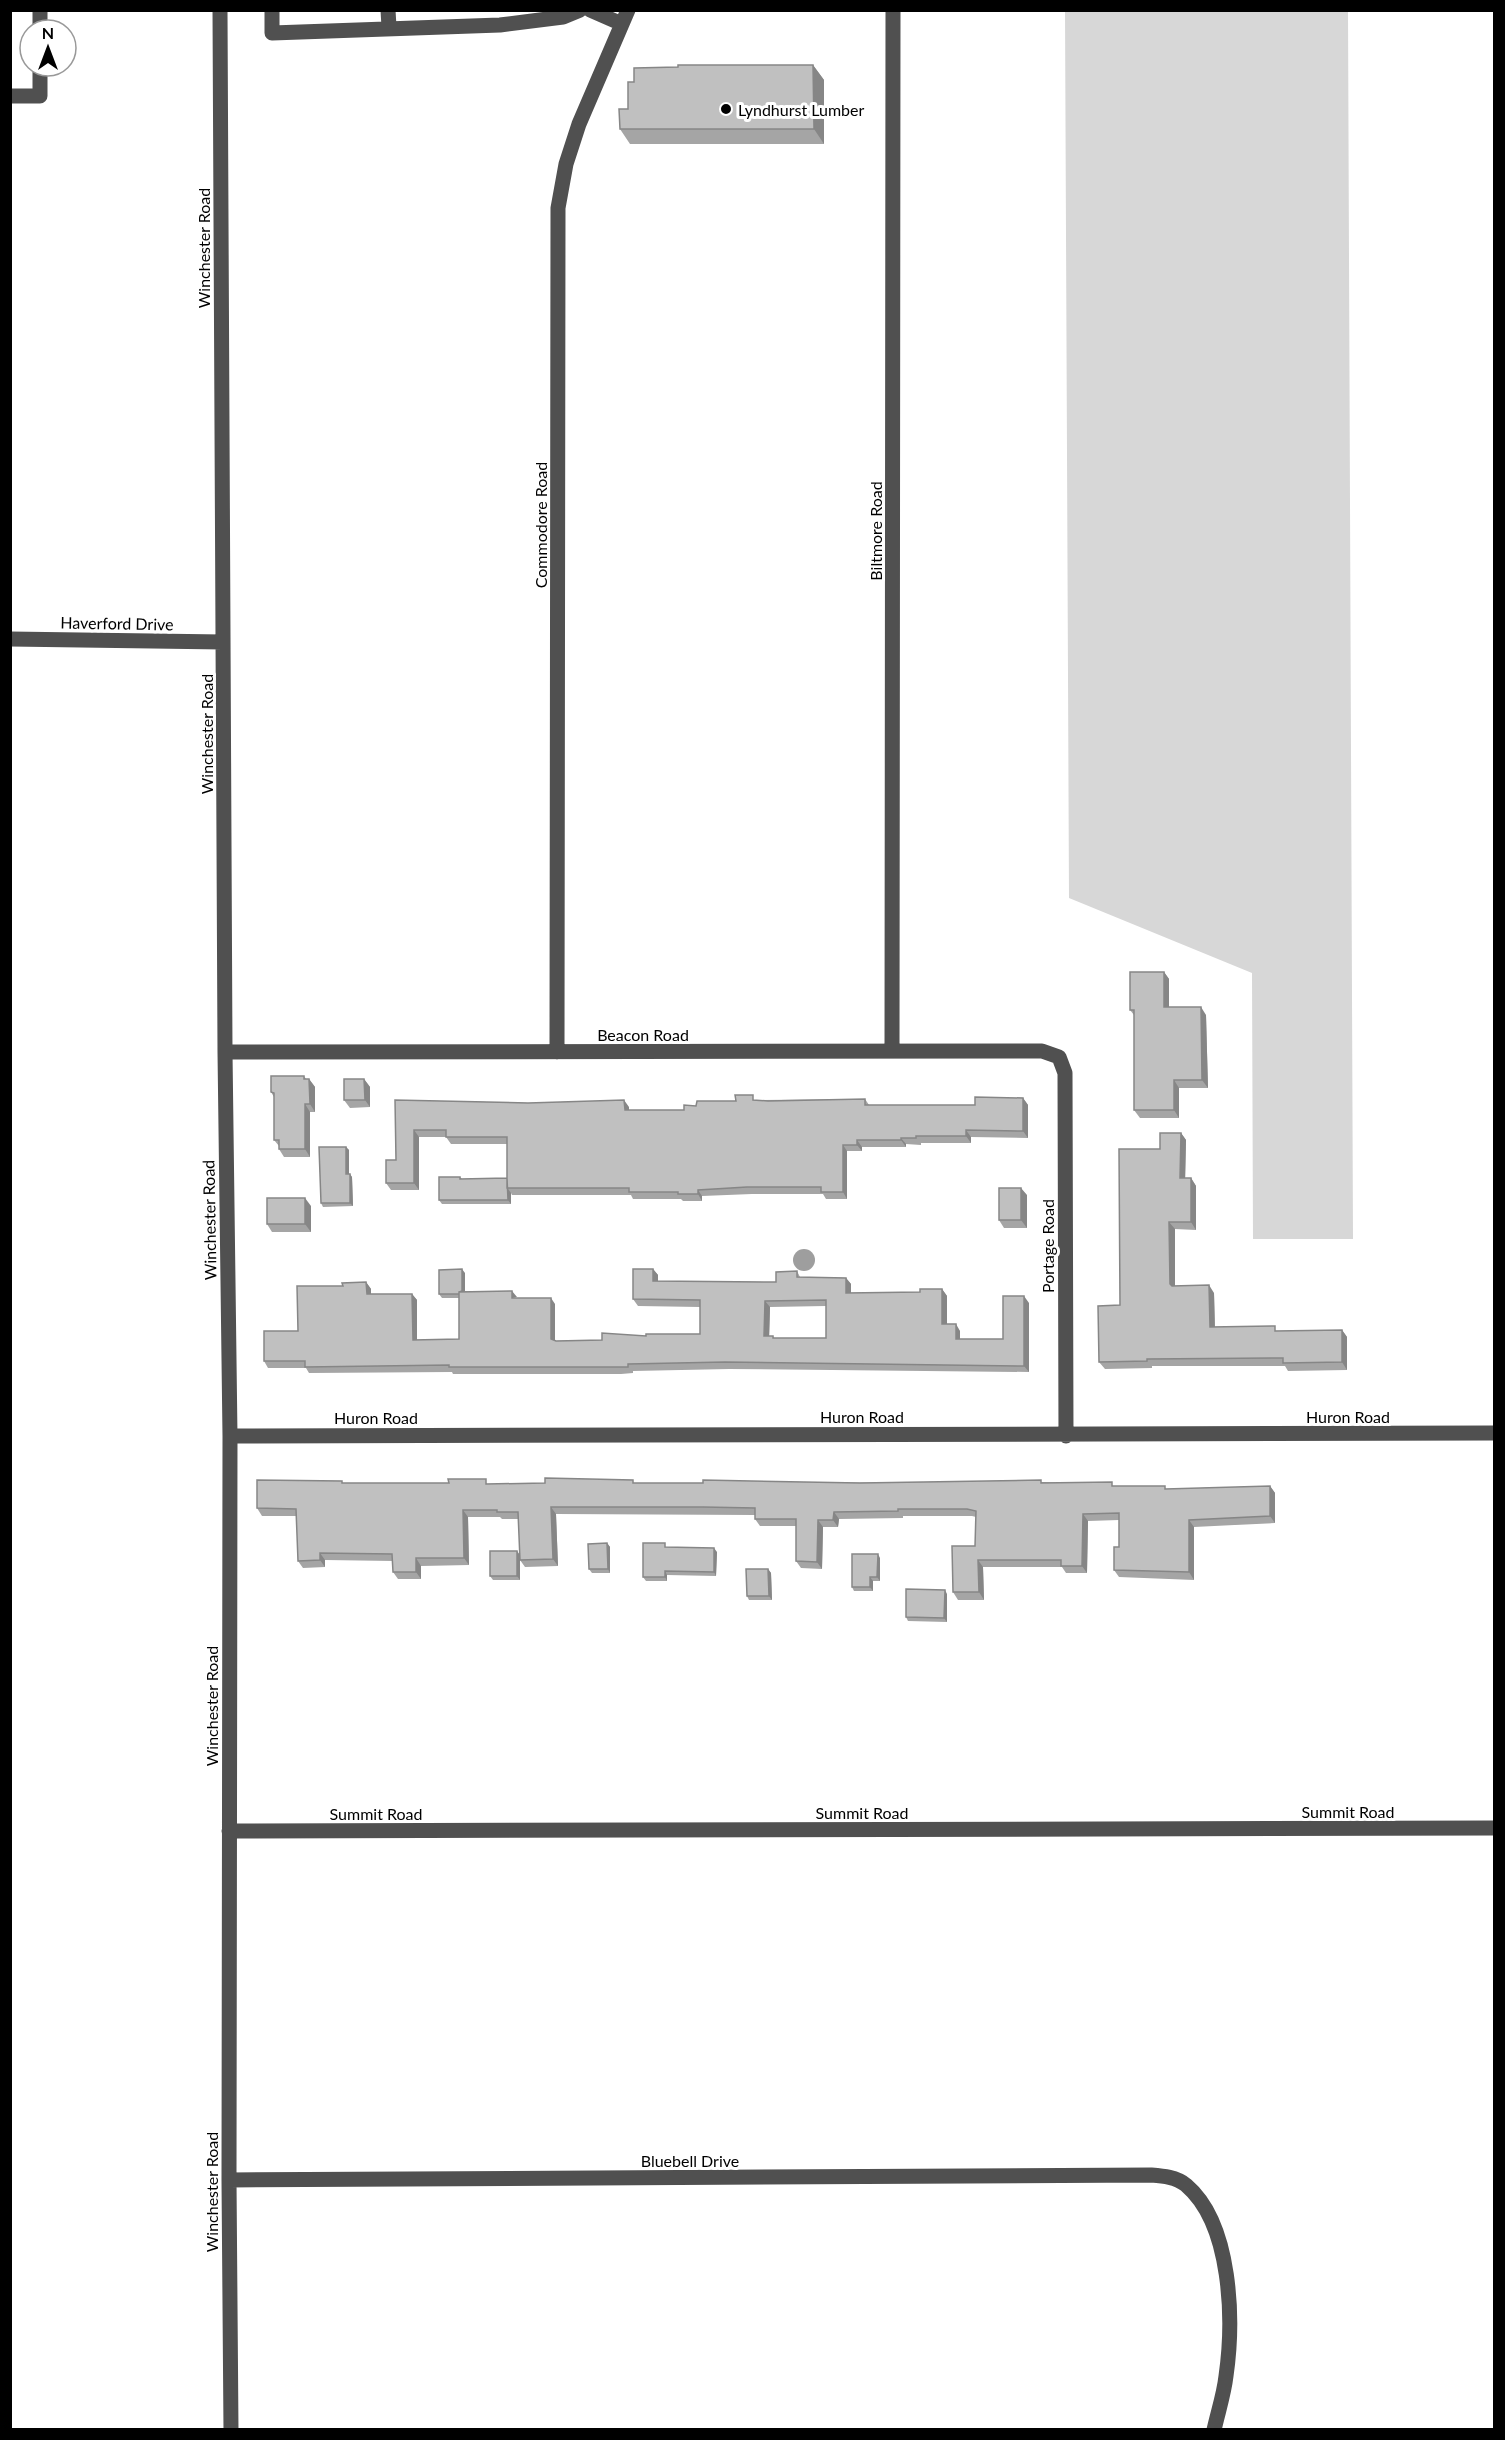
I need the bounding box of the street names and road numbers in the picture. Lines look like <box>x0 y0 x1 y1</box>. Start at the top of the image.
street label: Winchester Road <box>194 188 213 308</box>
street label: Commodore Road <box>531 462 550 588</box>
street label: Biltmore Road <box>866 481 885 581</box>
street label: Haverford Drive <box>60 613 174 633</box>
street label: Winchester Road <box>197 674 216 794</box>
street label: Beacon Road <box>597 1025 689 1044</box>
street label: Winchester Road <box>198 1160 220 1280</box>
street label: Portage Road <box>1038 1199 1057 1293</box>
street label: Huron Road <box>820 1407 904 1426</box>
street label: Huron Road <box>1306 1407 1390 1426</box>
street label: Huron Road <box>334 1408 418 1427</box>
street label: Winchester Road <box>202 1646 221 1766</box>
street label: Summit Road <box>1302 1802 1394 1821</box>
street label: Summit Road <box>816 1803 908 1822</box>
street label: Summit Road <box>330 1804 422 1823</box>
street label: Winchester Road <box>202 2132 221 2252</box>
street label: Bluebell Drive <box>641 2151 739 2170</box>

